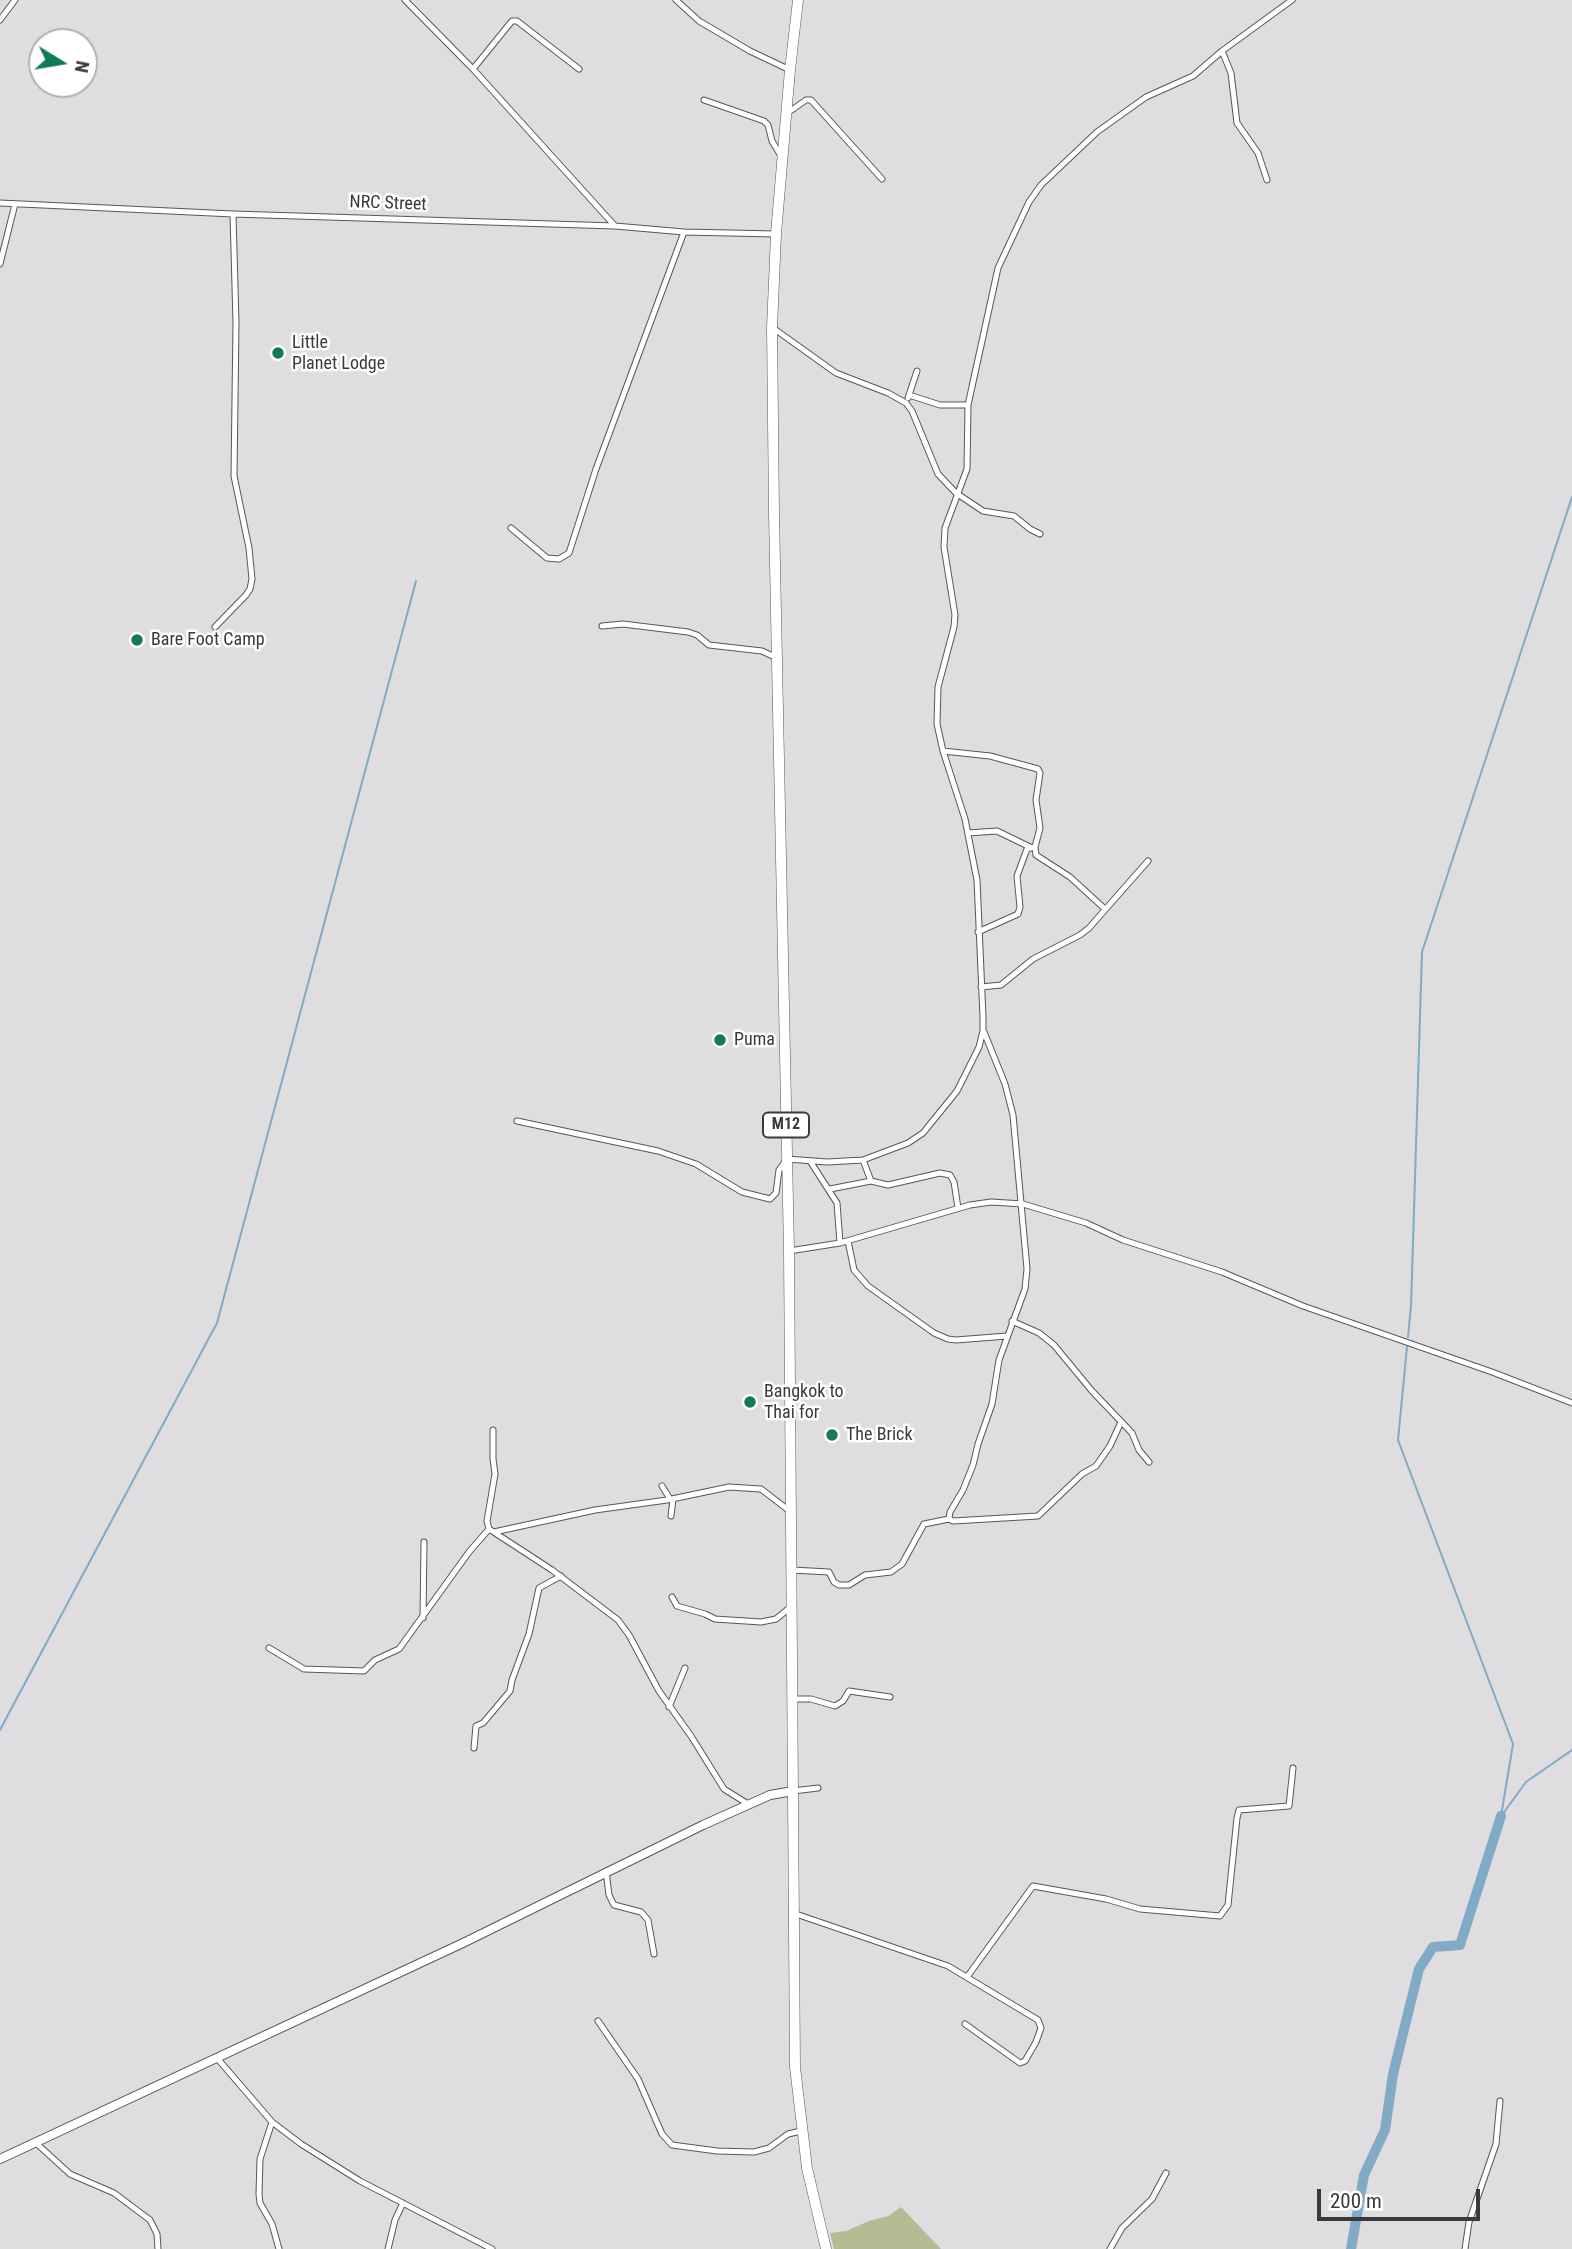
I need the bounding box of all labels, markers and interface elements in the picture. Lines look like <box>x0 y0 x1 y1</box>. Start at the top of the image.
north arrow <box>28 28 98 98</box>
text: N <box>70 59 95 75</box>
street label: NRC Street <box>349 192 427 216</box>
place label: Little Planet Lodge <box>292 332 385 374</box>
marker: Little Planet Lodge <box>270 345 286 361</box>
place label: Bare Foot Camp <box>151 629 265 651</box>
marker: Bare Foot Camp <box>129 632 145 648</box>
place label: Puma <box>734 1029 775 1051</box>
marker: Puma <box>712 1032 728 1048</box>
road number: M12 <box>763 1112 809 1138</box>
place label: Bangkok to Thai for <box>764 1381 844 1424</box>
marker: Bangkok to Thai for <box>742 1394 758 1410</box>
place label: The Brick <box>846 1424 912 1446</box>
marker: The Brick <box>824 1427 840 1443</box>
scale bar <box>1320 2176 1483 2220</box>
text: 200 m <box>1330 2189 1382 2213</box>

